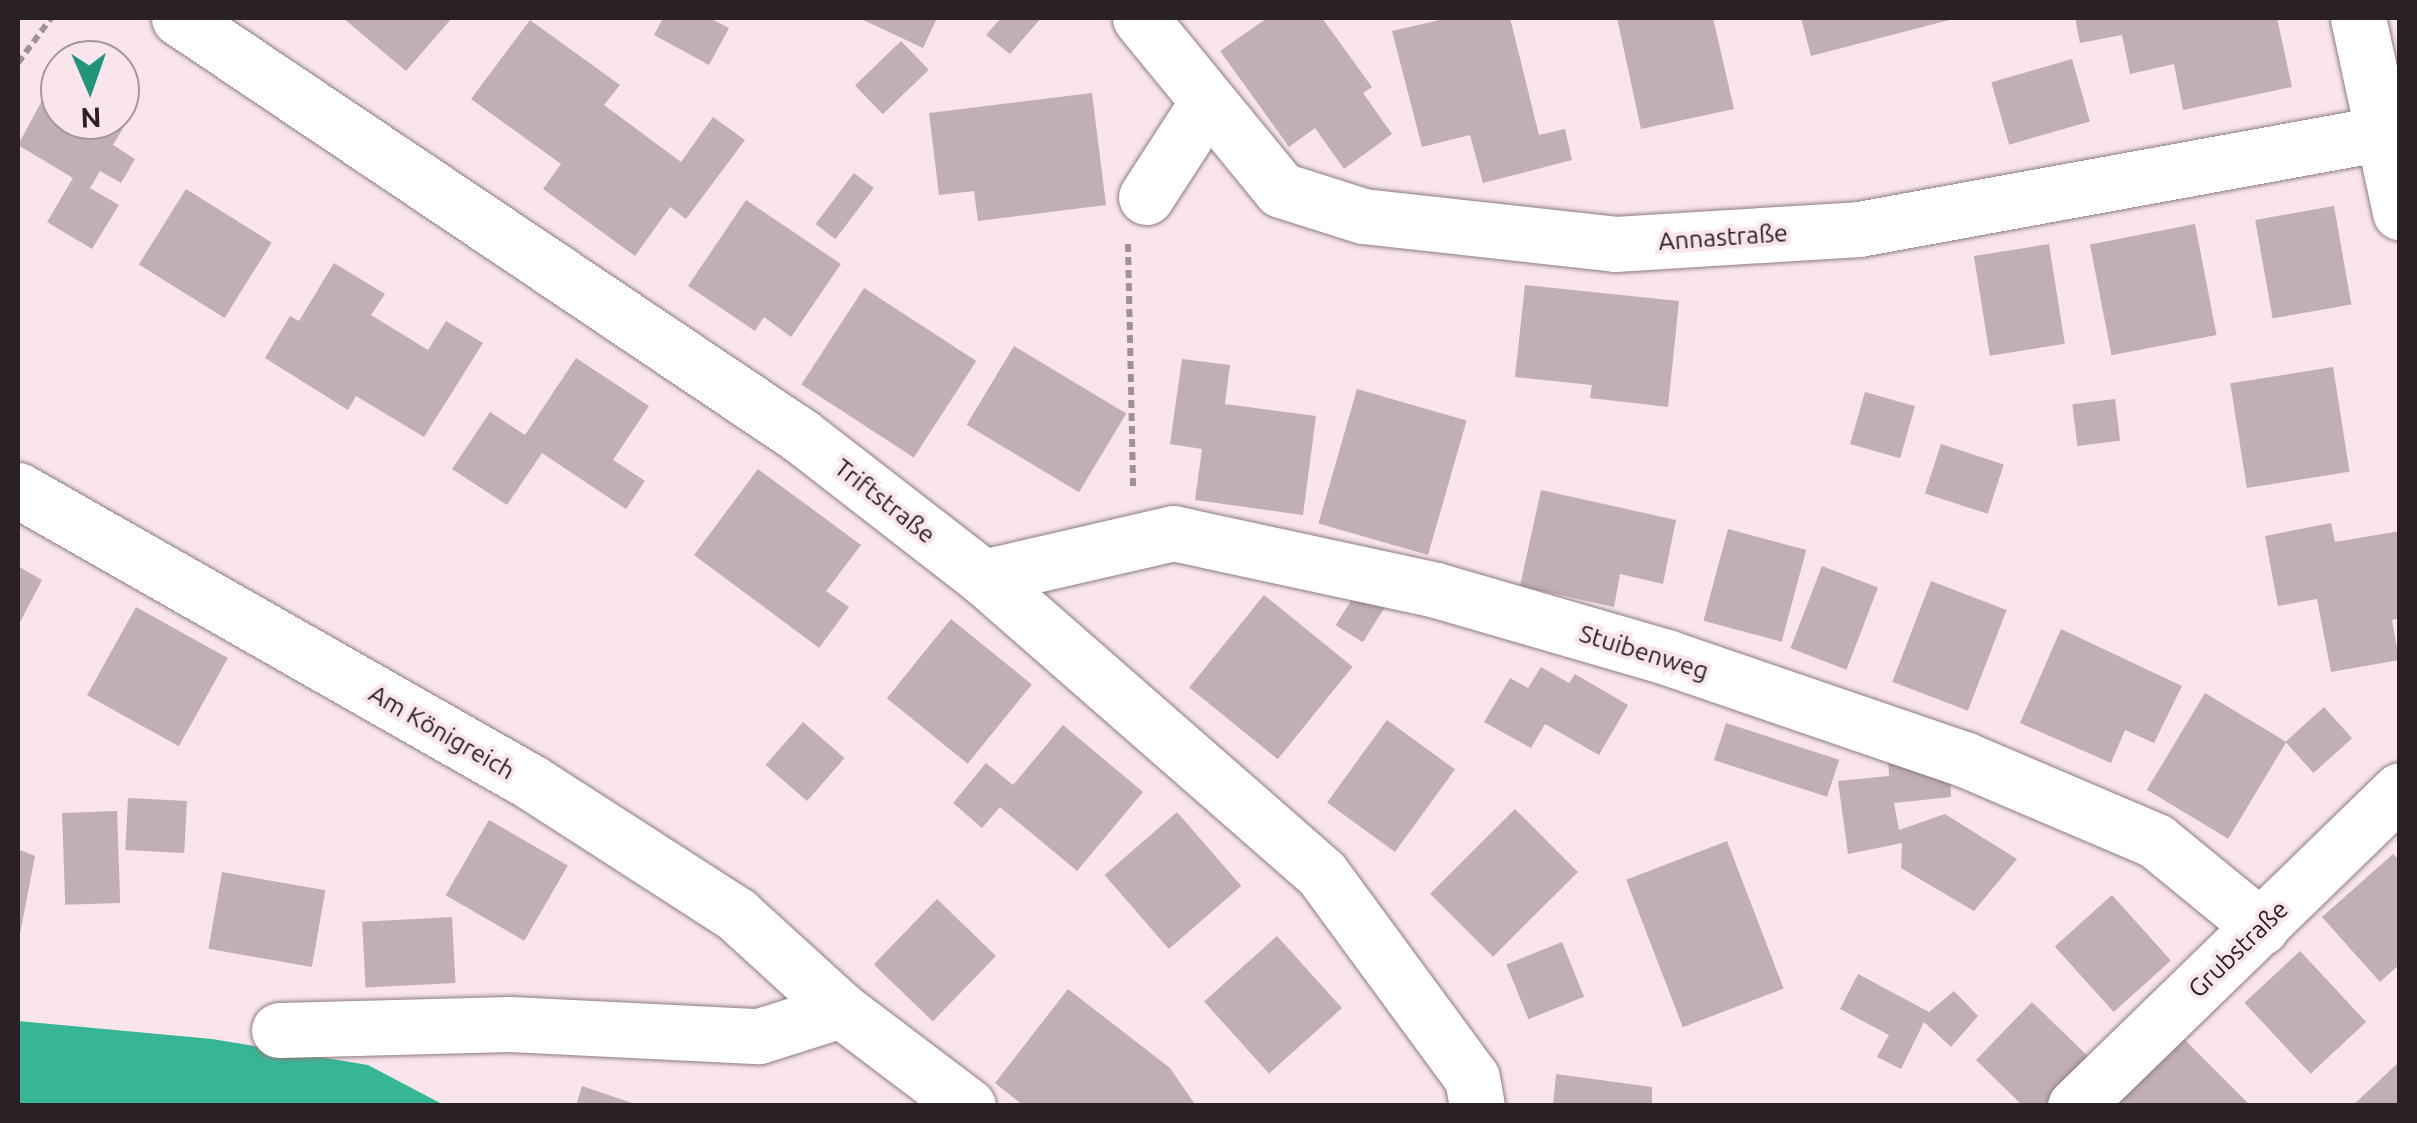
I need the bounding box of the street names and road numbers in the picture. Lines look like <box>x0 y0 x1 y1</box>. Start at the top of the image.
street label: Annastraße <box>1657 218 1789 256</box>
street label: Triftstraße <box>829 452 941 550</box>
street label: Stuibenweg <box>1576 618 1712 686</box>
street label: Am Königreich <box>364 678 520 786</box>
street label: Grubstraße <box>2182 894 2294 1004</box>

